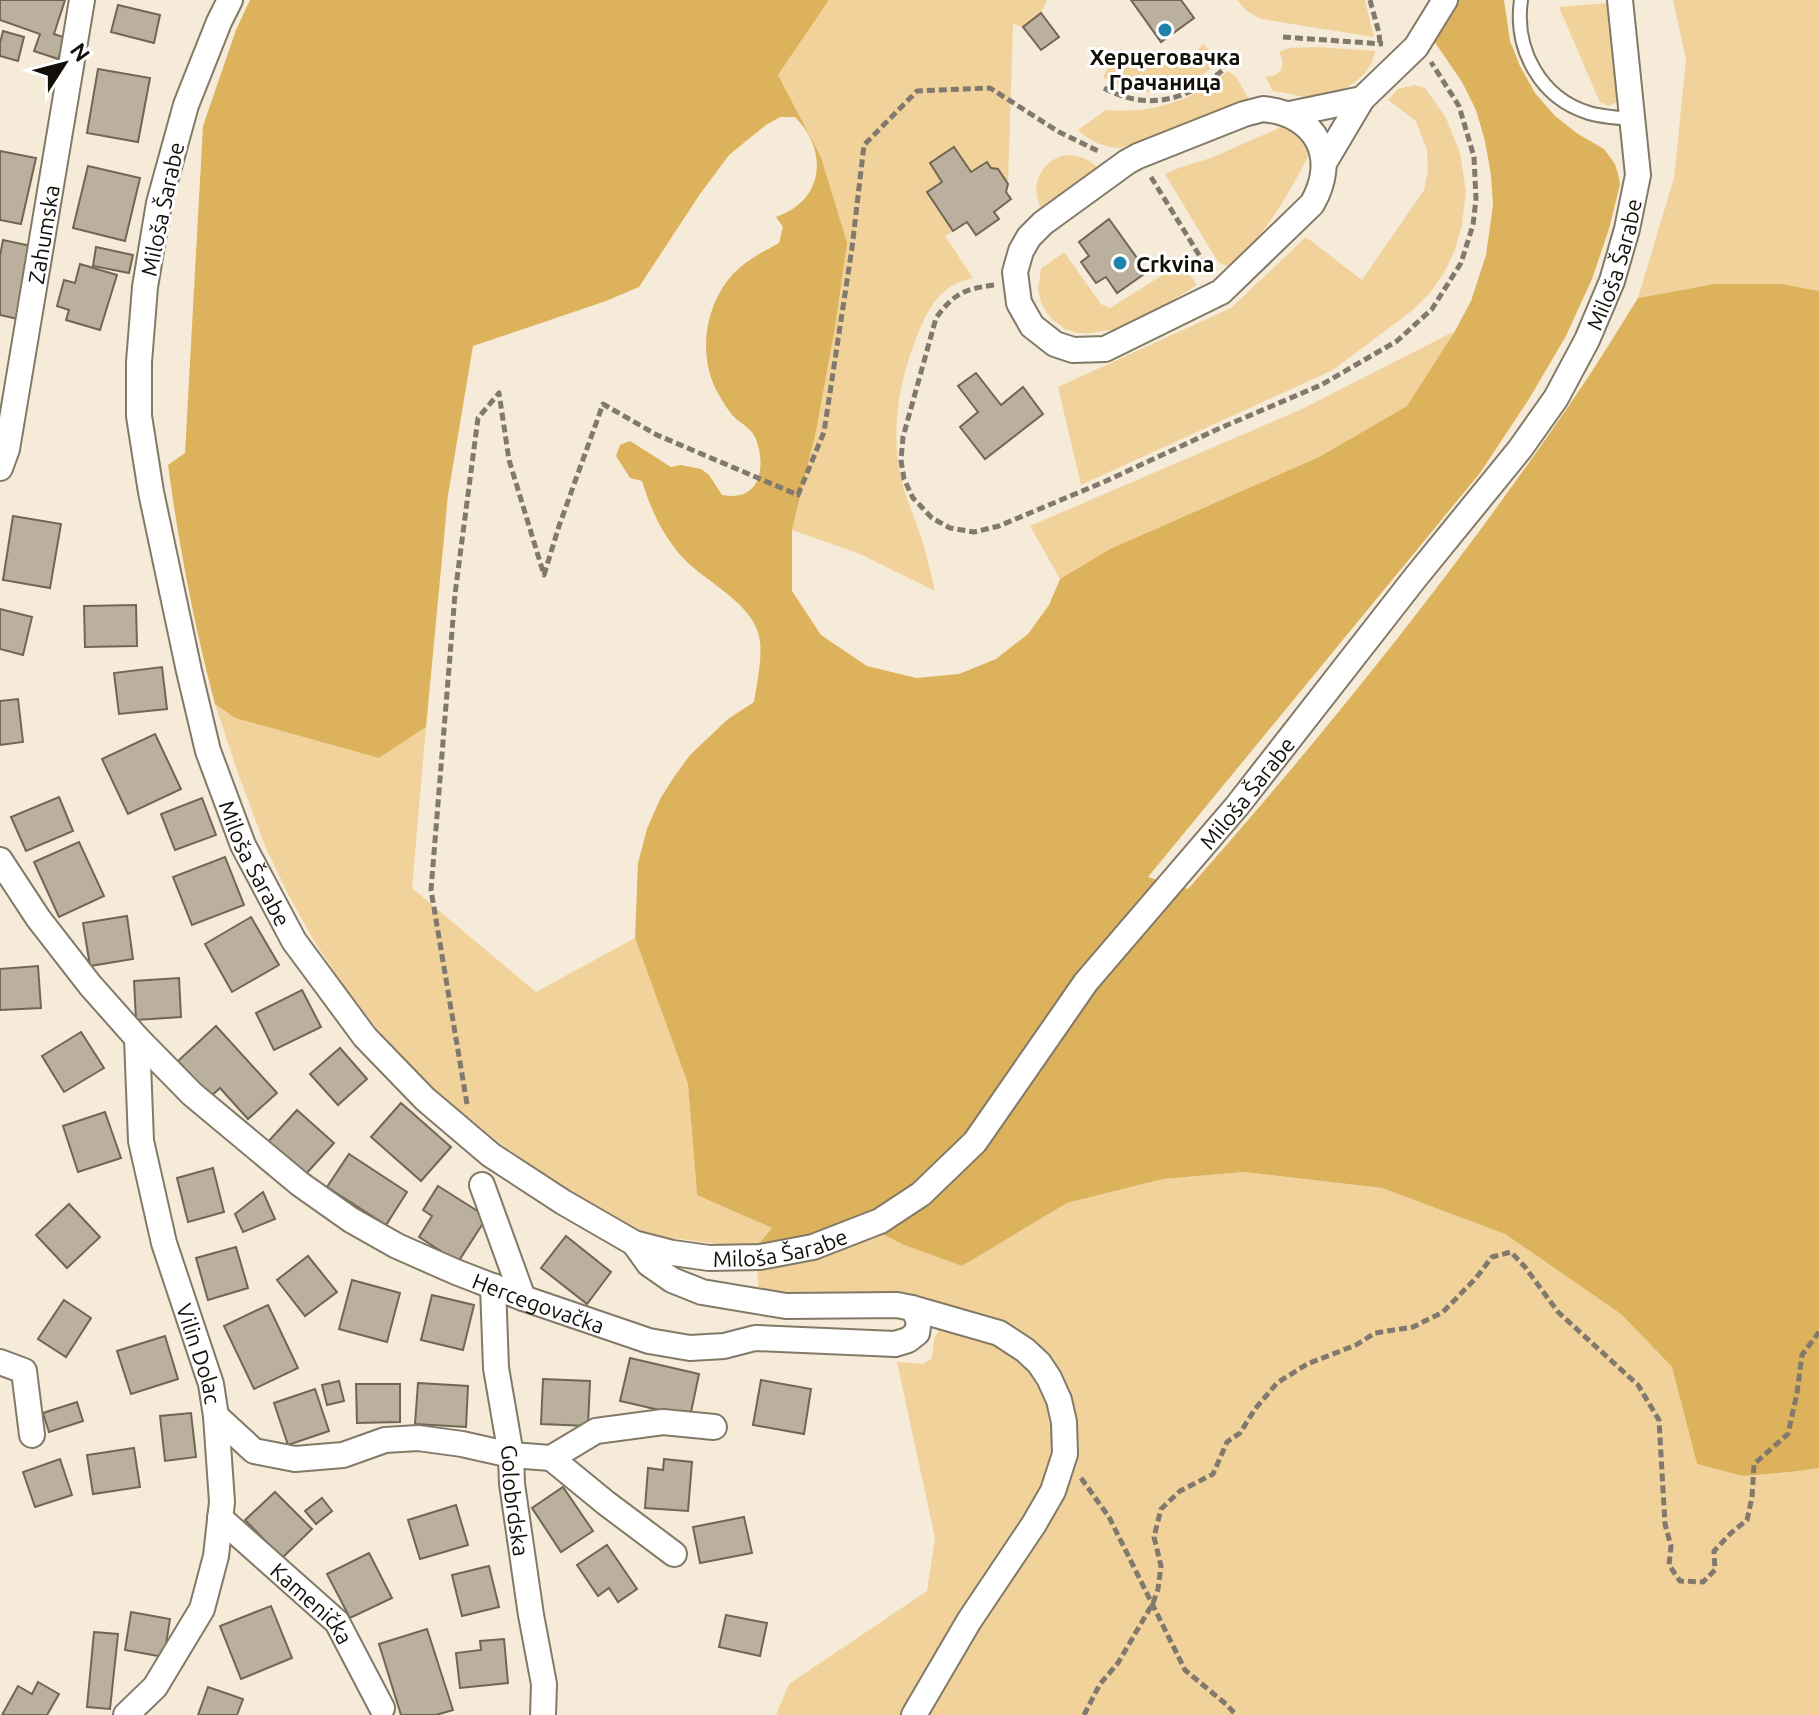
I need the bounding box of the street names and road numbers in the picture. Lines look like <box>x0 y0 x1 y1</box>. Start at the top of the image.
street label: Miloša Šarabe <box>136 140 188 278</box>
street label: Zahumska <box>22 183 63 286</box>
street label: Miloša Šarabe <box>1580 196 1645 333</box>
street label: Miloša Šarabe <box>1194 731 1299 853</box>
street label: Miloša Šarabe <box>215 797 296 930</box>
street label: Miloša Šarabe <box>713 1223 851 1270</box>
street label: Hercegovačka <box>469 1267 608 1337</box>
street label: Vilin Dolac <box>172 1300 226 1406</box>
street label: Golobrdska <box>497 1443 535 1558</box>
street label: Kamenička <box>266 1557 359 1648</box>

